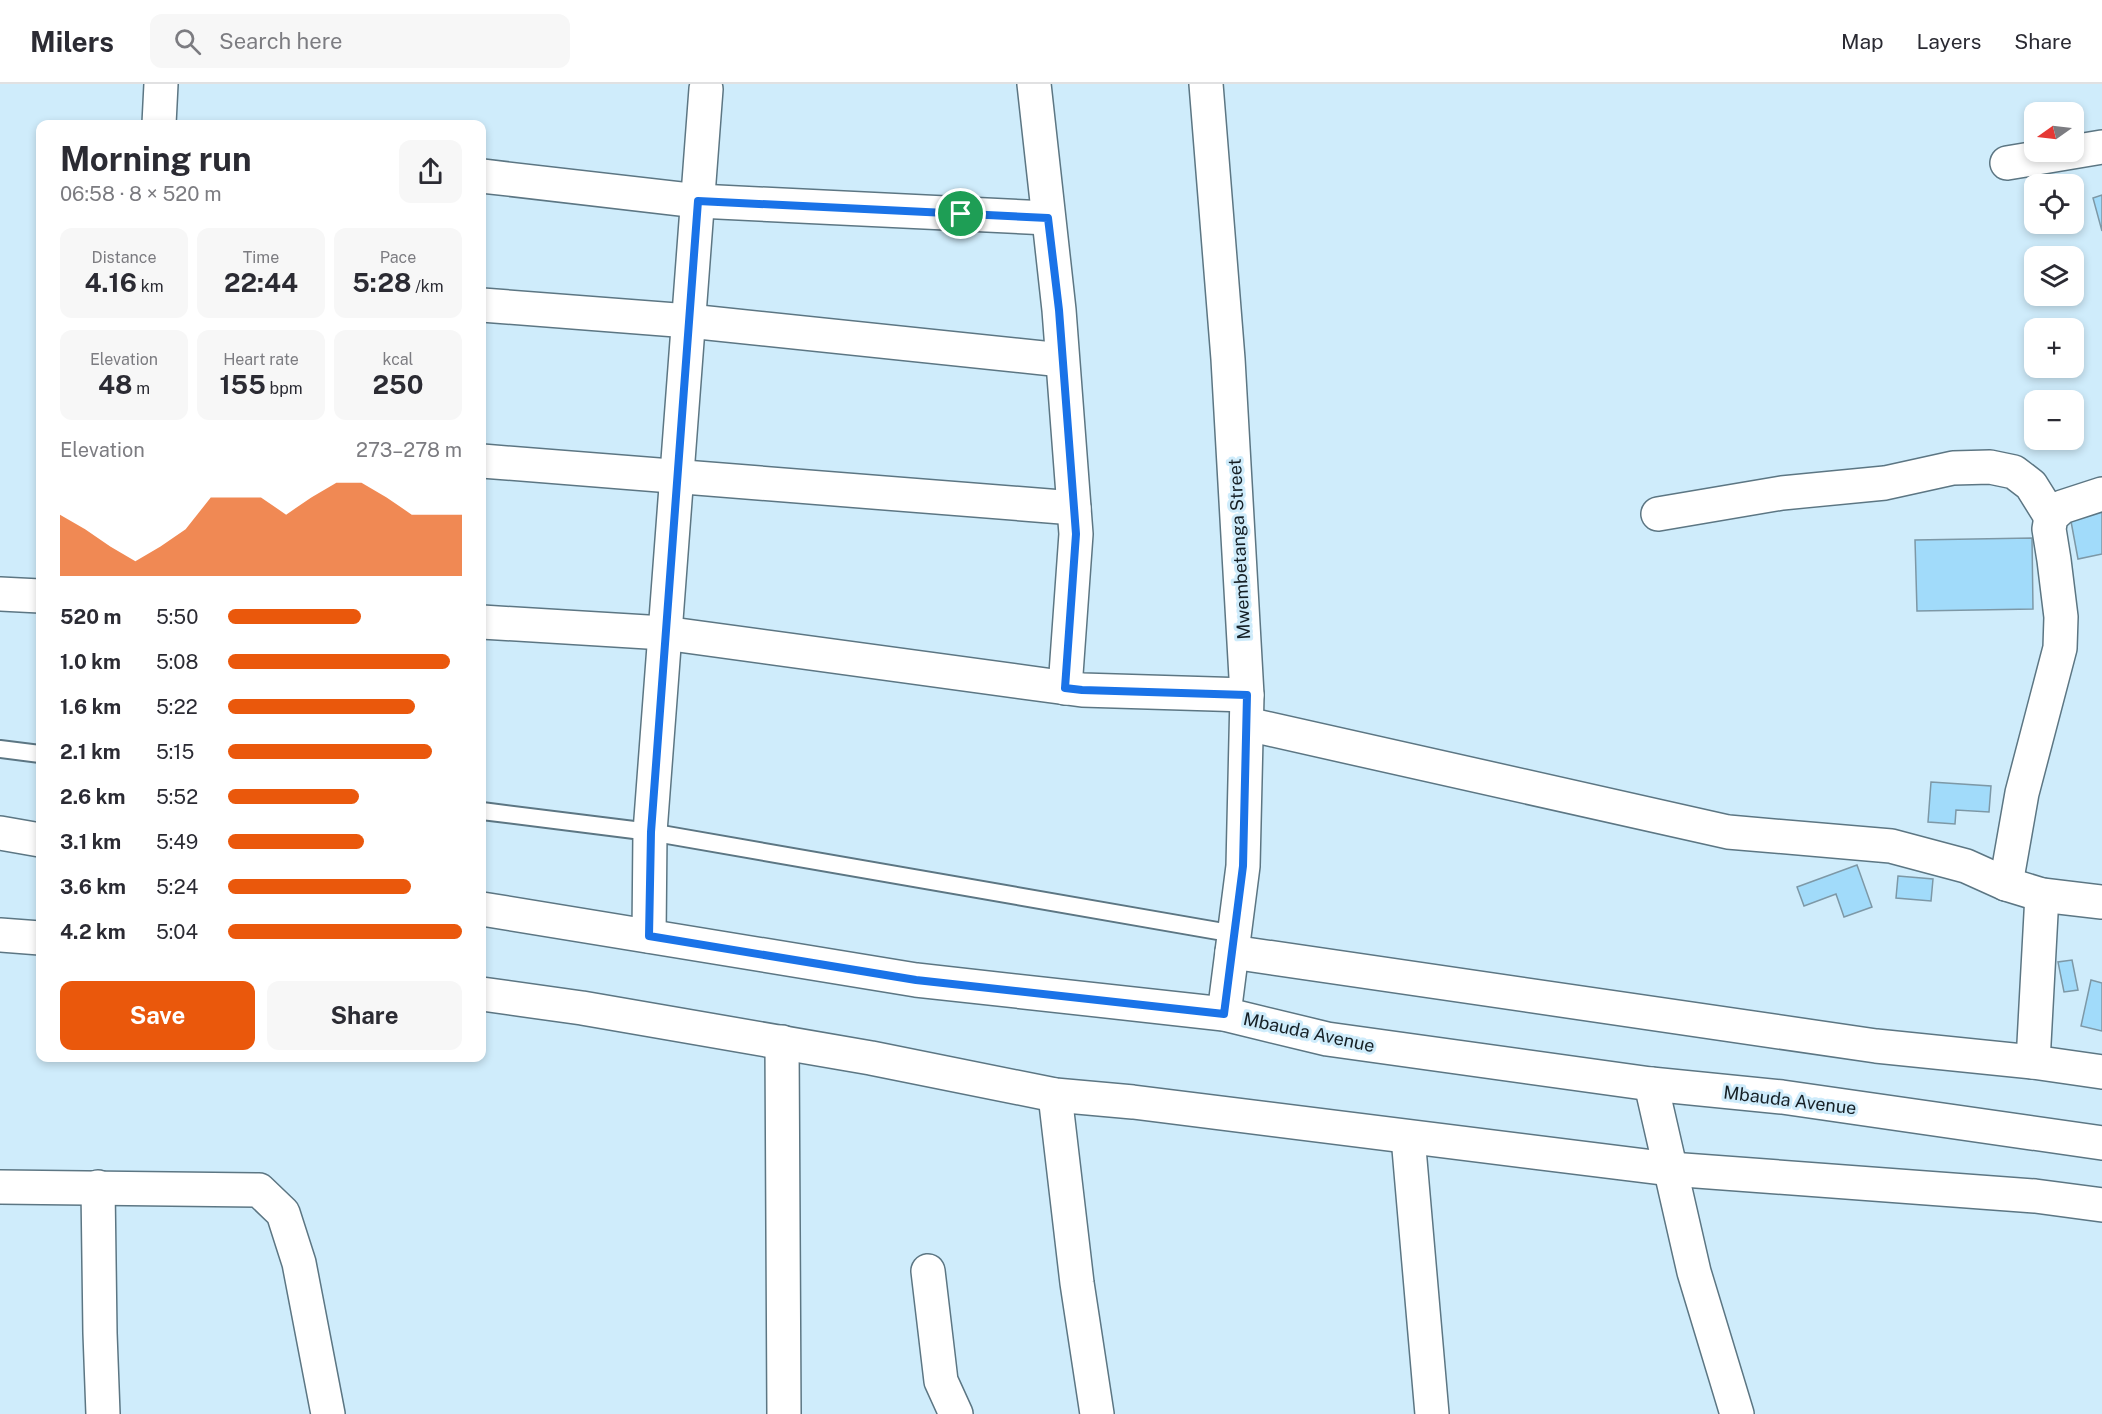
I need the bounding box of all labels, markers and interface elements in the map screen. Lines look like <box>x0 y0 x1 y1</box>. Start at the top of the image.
search box <box>150 14 570 68</box>
text: Milers <box>30 25 114 58</box>
icon: search <box>171 25 204 58</box>
text: Search here <box>219 28 343 54</box>
text: Map <box>1841 29 1884 54</box>
text: Layers <box>1917 29 1981 54</box>
text: Share <box>2014 29 2072 54</box>
north arrow <box>2024 102 2084 162</box>
map controls <box>2024 102 2084 450</box>
text: Morning run <box>60 140 252 178</box>
button: share <box>399 140 462 203</box>
button: locate <box>2024 174 2084 234</box>
text: 06:58 · 8 × 520 m <box>60 182 222 206</box>
pin <box>935 188 986 239</box>
icon: arrive <box>944 197 977 230</box>
button: layers <box>2024 246 2084 306</box>
text: Distance <box>92 248 156 267</box>
text: Time <box>243 248 279 267</box>
text: Pace <box>380 248 416 267</box>
text: 4.16 <box>84 267 137 298</box>
text: 22:44 <box>224 267 298 298</box>
text: 5:28 <box>352 267 411 298</box>
text: km <box>137 277 164 296</box>
text: /km <box>411 277 444 296</box>
button: + <box>2024 318 2084 378</box>
text: Elevation <box>90 350 158 369</box>
text: Heart rate <box>223 350 299 369</box>
text: kcal <box>383 350 413 369</box>
text: 48 <box>98 369 132 400</box>
text: 155 <box>219 369 266 400</box>
text: 250 <box>373 369 423 400</box>
text: m <box>132 379 150 398</box>
text: bpm <box>266 379 303 398</box>
button: − <box>2024 390 2084 450</box>
text: Elevation <box>60 438 145 462</box>
text: 273–278 m <box>356 438 462 462</box>
street label: Mwembetanga Street <box>1224 458 1254 640</box>
text: 520 m <box>60 605 122 629</box>
text: 5:50 <box>156 605 198 629</box>
text: 1.0 km <box>60 650 121 674</box>
text: 5:08 <box>156 650 198 674</box>
text: 1.6 km <box>60 695 121 719</box>
text: 5:22 <box>156 695 198 719</box>
text: 2.1 km <box>60 740 121 764</box>
text: 5:15 <box>156 740 194 764</box>
text: 2.6 km <box>60 785 125 809</box>
text: 5:52 <box>156 785 198 809</box>
text: 3.1 km <box>60 830 121 854</box>
text: 5:49 <box>156 830 198 854</box>
text: 3.6 km <box>60 875 126 899</box>
text: 5:24 <box>156 875 198 899</box>
text: 4.2 km <box>60 920 126 944</box>
text: 5:04 <box>156 920 198 944</box>
button: Save <box>60 981 255 1050</box>
button: Share <box>267 981 462 1050</box>
street label: Mbauda Avenue <box>1241 1008 1377 1056</box>
street label: Mbauda Avenue <box>1722 1081 1858 1119</box>

